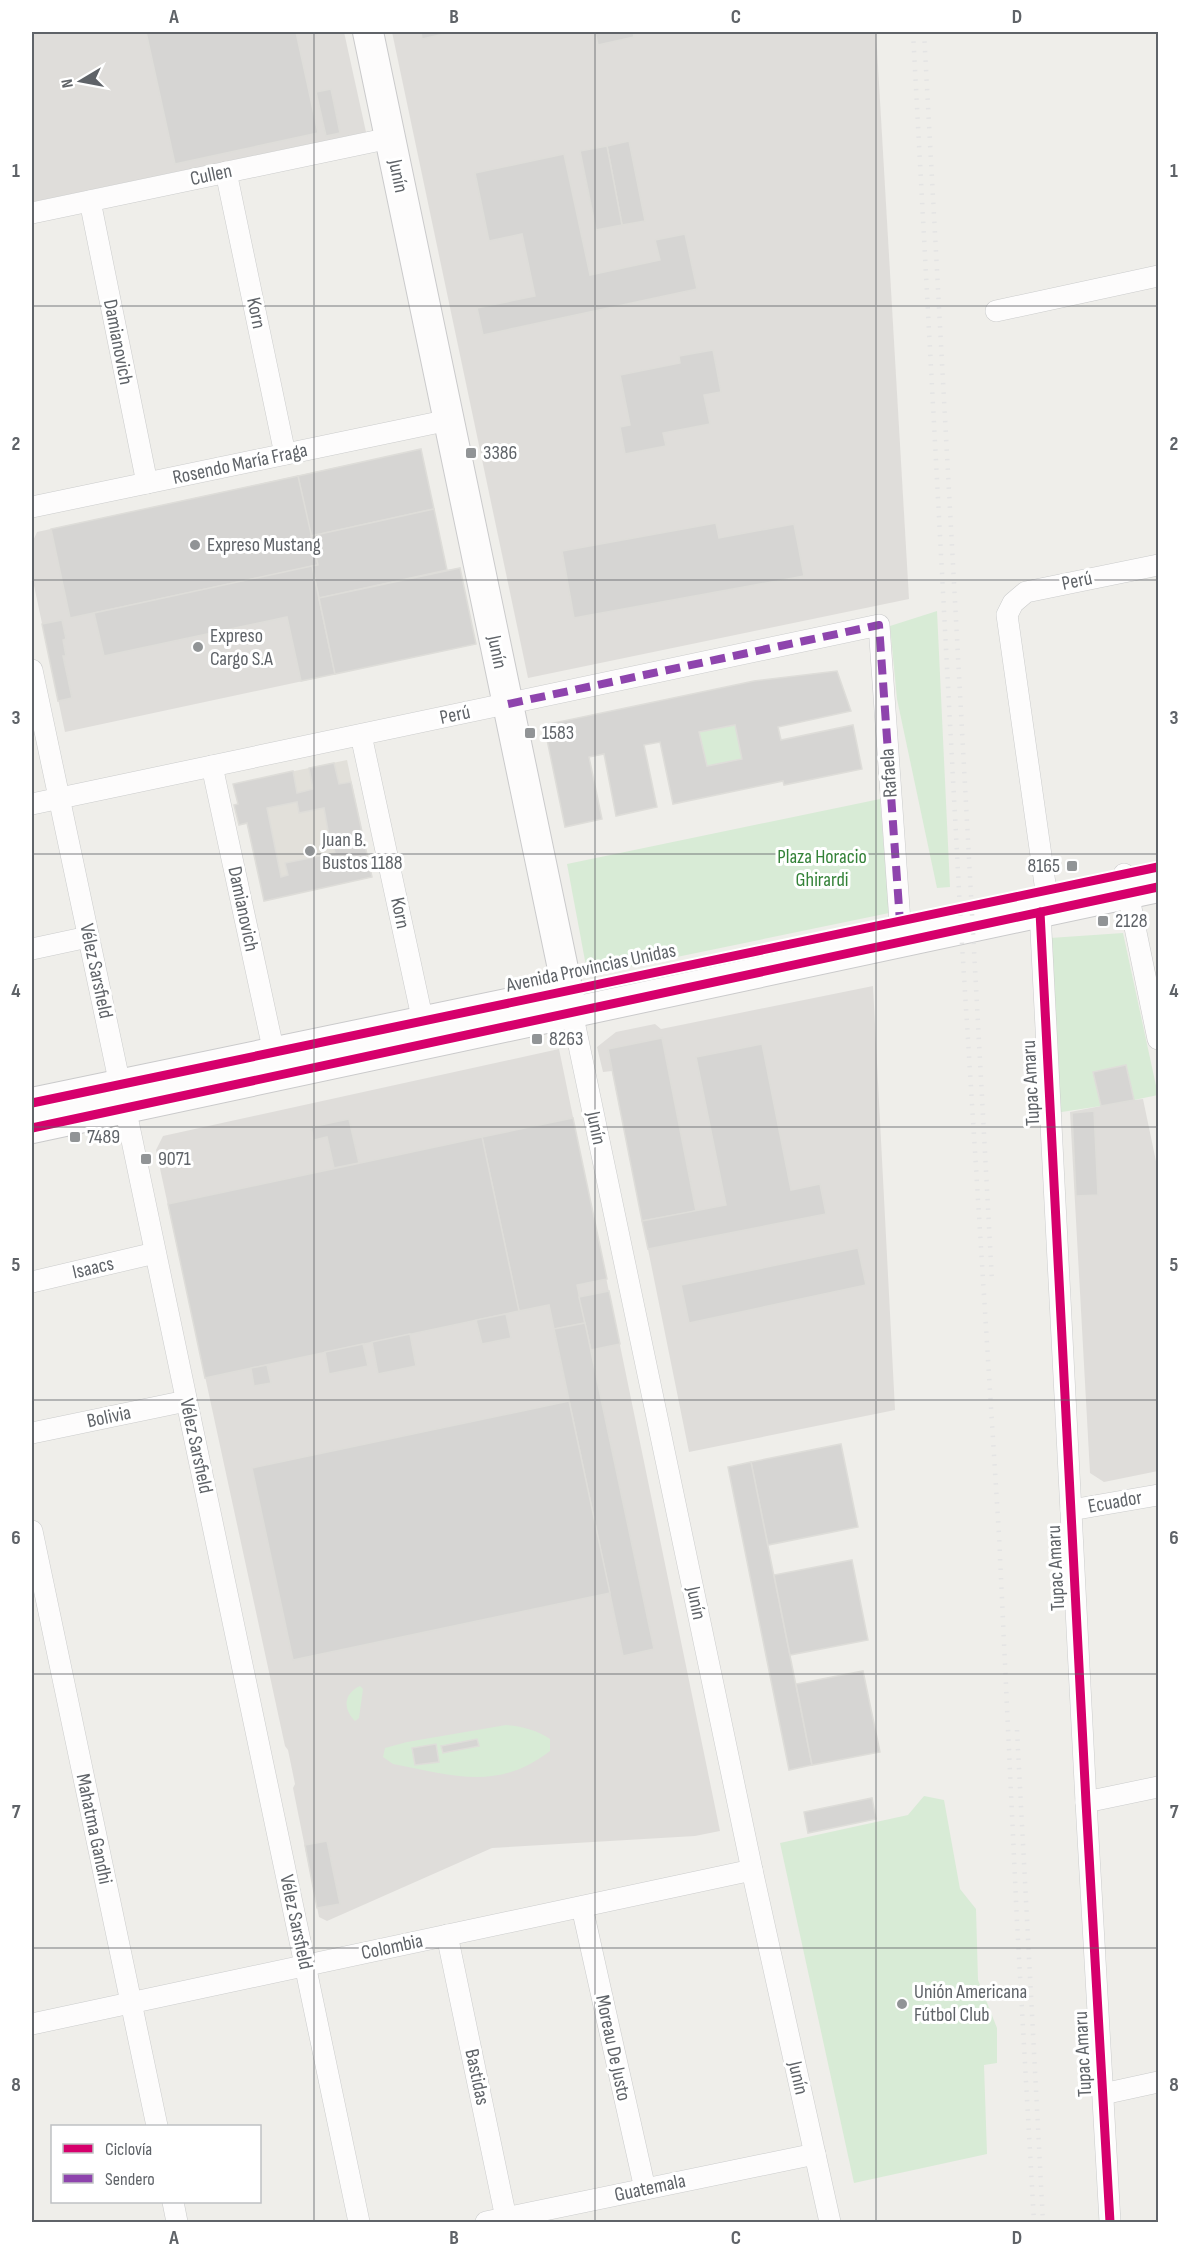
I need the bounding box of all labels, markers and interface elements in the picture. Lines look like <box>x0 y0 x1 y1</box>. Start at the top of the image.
text: A <box>168 5 179 29</box>
text: B <box>449 5 459 29</box>
text: C <box>731 5 741 29</box>
text: D <box>1012 5 1022 29</box>
north arrow <box>51 51 111 111</box>
text: N <box>58 77 78 89</box>
street label: Junín <box>383 156 413 195</box>
text: 1 <box>12 159 20 183</box>
street label: Cullen <box>188 159 234 191</box>
text: 1 <box>1170 159 1178 183</box>
street label: Korn <box>241 295 271 331</box>
street label: Damianovich <box>98 297 138 387</box>
text: 2 <box>12 432 20 456</box>
text: 2 <box>1170 432 1178 456</box>
street label: Rosendo María Fraga <box>171 438 309 490</box>
place label: 3386 <box>483 441 517 465</box>
marker: 3386 <box>464 446 478 460</box>
place label: Expreso Mustang <box>207 533 321 557</box>
marker: Expreso Mustang <box>188 538 202 552</box>
street label: Perú <box>1060 566 1094 596</box>
place label: Expreso Cargo S.A <box>210 624 273 671</box>
street label: Junín <box>482 632 512 671</box>
marker: Expreso Cargo S.A <box>191 640 205 654</box>
street label: Perú <box>438 700 472 730</box>
text: 3 <box>12 706 21 730</box>
text: 3 <box>1170 706 1179 730</box>
place label: 1583 <box>542 721 574 745</box>
marker: 1583 <box>523 726 537 740</box>
street label: Rafaela <box>875 748 903 798</box>
place label: Juan B. Bustos 1188 <box>321 828 403 875</box>
marker: Juan B. Bustos 1188 <box>303 844 317 858</box>
park label: Plaza Horacio Ghirardi <box>777 845 867 892</box>
place label: 8165 <box>1027 854 1060 878</box>
marker: 8165 <box>1065 859 1079 873</box>
street label: Damianovich <box>222 864 264 954</box>
street label: Korn <box>385 895 415 931</box>
place label: 2128 <box>1115 909 1148 933</box>
marker: 2128 <box>1096 914 1110 928</box>
street label: Vélez Sarsfield <box>74 921 118 1021</box>
street label: Avenida Provincias Unidas <box>503 938 678 998</box>
text: 4 <box>11 979 21 1003</box>
text: 4 <box>1169 979 1179 1003</box>
place label: 8263 <box>549 1027 583 1051</box>
marker: 8263 <box>530 1032 544 1046</box>
street label: Tupac Amaru <box>1017 1040 1045 1126</box>
street label: Junín <box>581 1108 611 1147</box>
place label: 7489 <box>87 1125 120 1149</box>
marker: 7489 <box>68 1130 82 1144</box>
place label: 9071 <box>158 1147 191 1171</box>
marker: 9071 <box>139 1152 153 1166</box>
street label: Isaacs <box>70 1252 116 1284</box>
text: 5 <box>12 1253 21 1277</box>
text: 5 <box>1170 1253 1179 1277</box>
street label: Vélez Sarsfield <box>174 1396 218 1496</box>
street label: Bolivia <box>85 1401 133 1433</box>
street label: Ecuador <box>1086 1485 1144 1519</box>
street label: Tupac Amaru <box>1042 1525 1070 1611</box>
text: 6 <box>11 1526 21 1550</box>
text: 6 <box>1169 1526 1179 1550</box>
street label: Junín <box>681 1583 711 1622</box>
street label: Mahatma Gandhi <box>71 1772 117 1886</box>
text: 7 <box>12 1800 21 1824</box>
text: 7 <box>1170 1800 1179 1824</box>
street label: Vélez Sarsfield <box>274 1872 318 1972</box>
street label: Colombia <box>359 1929 425 1965</box>
place label: Unión Americana Fútbol Club <box>914 1980 1027 2027</box>
street label: Moreau De Justo <box>590 1993 636 2103</box>
marker: Unión Americana Fútbol Club <box>895 1997 909 2011</box>
street label: Tupac Amaru <box>1069 2011 1097 2097</box>
street label: Bastidas <box>459 2047 495 2107</box>
street label: Junín <box>782 2058 813 2097</box>
text: 8 <box>11 2073 21 2097</box>
text: 8 <box>1169 2073 1179 2097</box>
legend <box>51 2125 261 2203</box>
text: Ciclovía <box>105 2139 152 2160</box>
text: Sendero <box>105 2169 155 2190</box>
street label: Guatemala <box>612 2169 688 2207</box>
text: A <box>168 2226 179 2250</box>
text: B <box>449 2226 459 2250</box>
text: C <box>731 2226 741 2250</box>
text: D <box>1012 2226 1022 2250</box>

